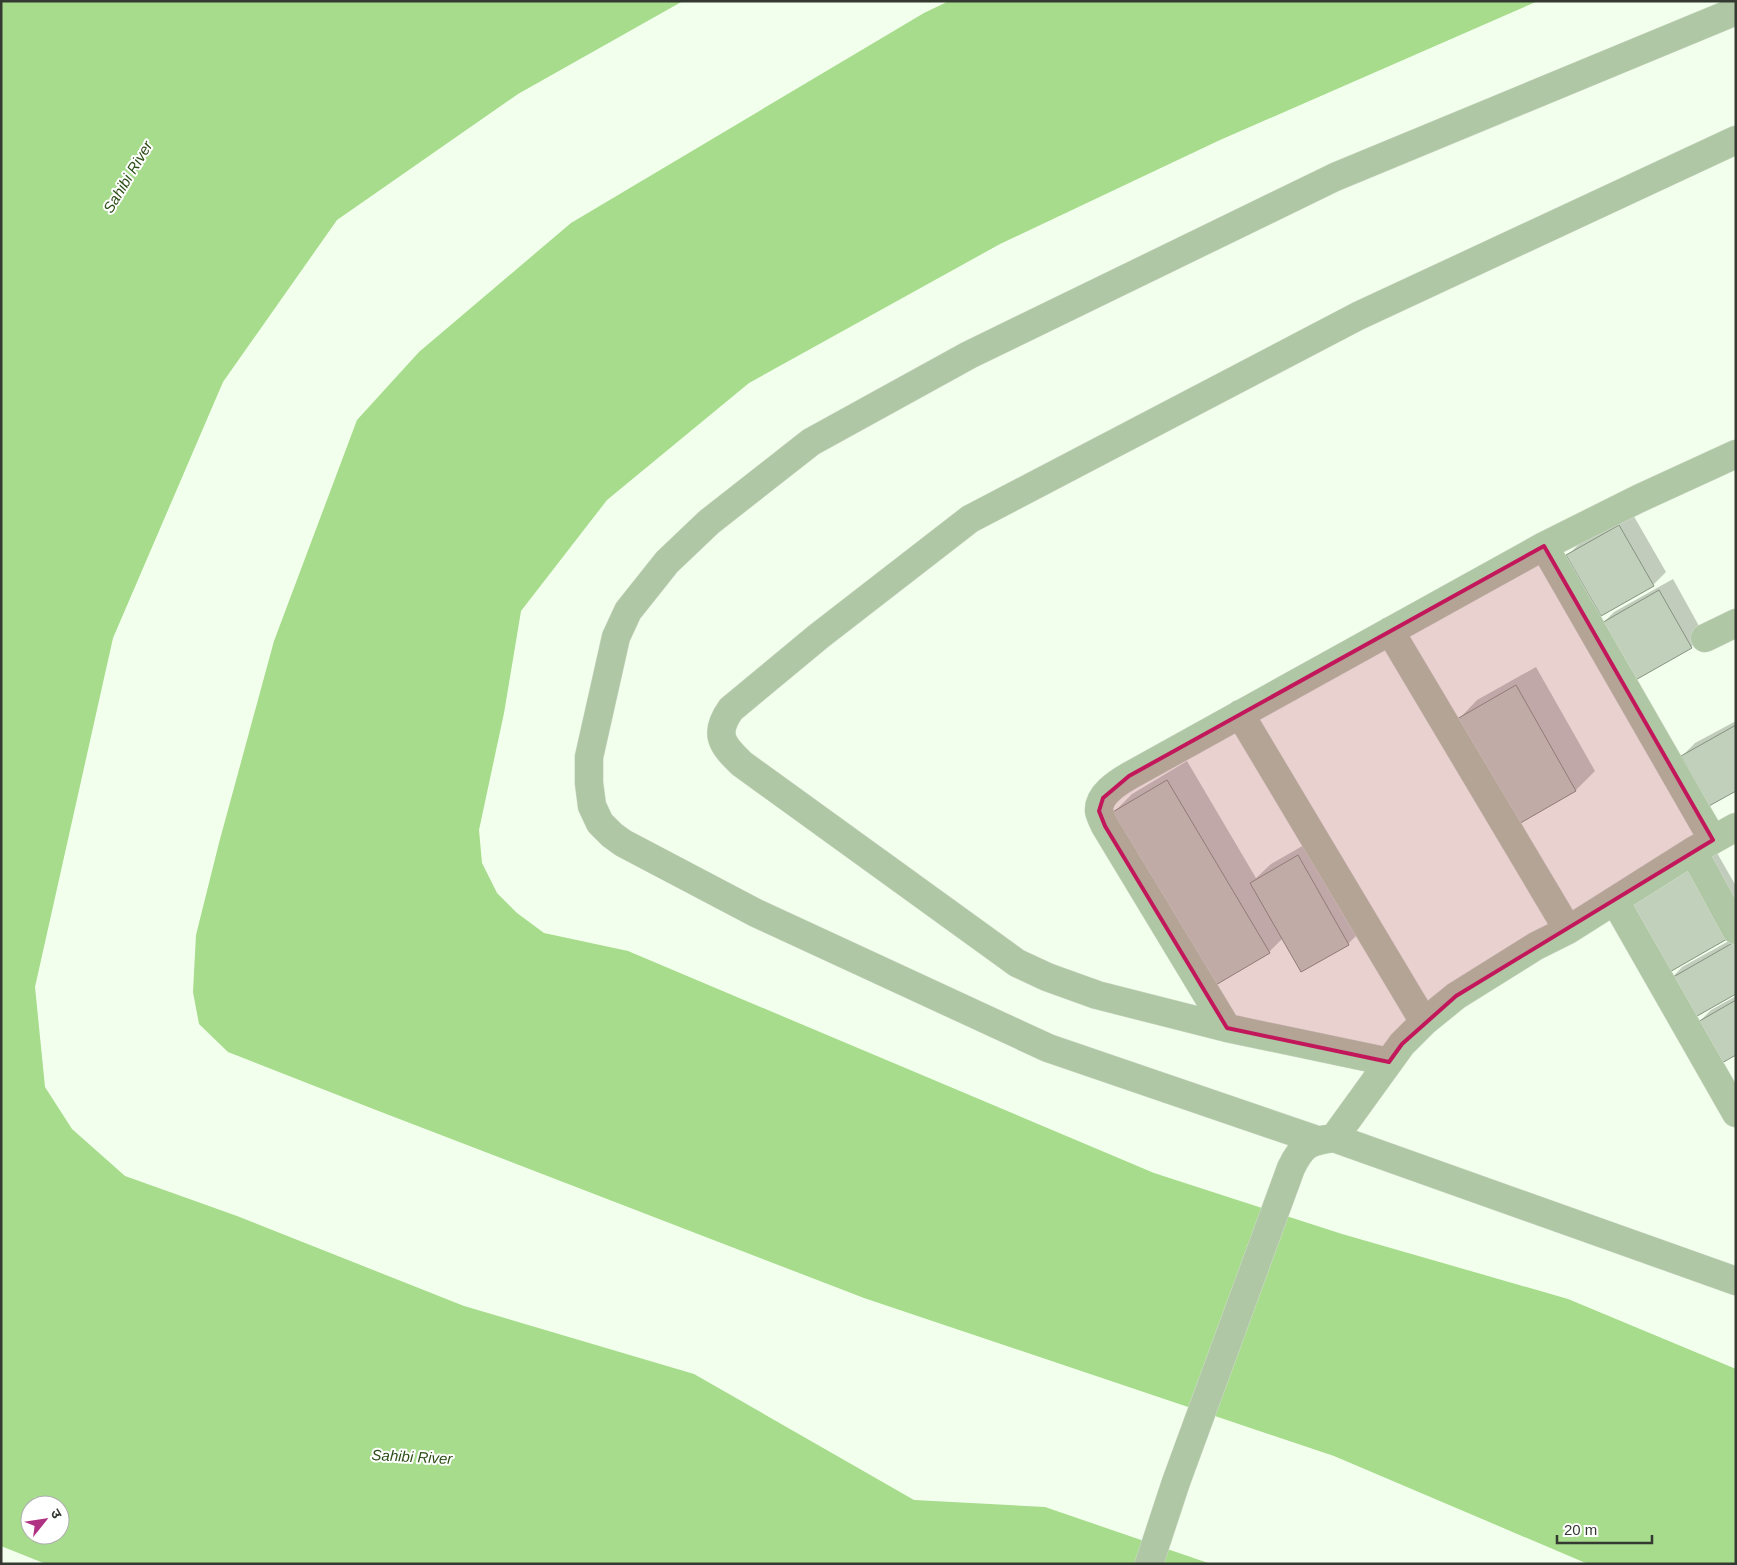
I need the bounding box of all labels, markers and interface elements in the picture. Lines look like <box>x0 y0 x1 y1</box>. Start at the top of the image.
water label: Sahibi River <box>99 137 156 216</box>
water label: Sahibi River <box>371 1446 454 1467</box>
north arrow <box>20 1495 70 1545</box>
text: उ <box>47 1506 66 1522</box>
scale bar <box>1557 1512 1652 1544</box>
text: 20 m <box>1564 1521 1597 1538</box>

